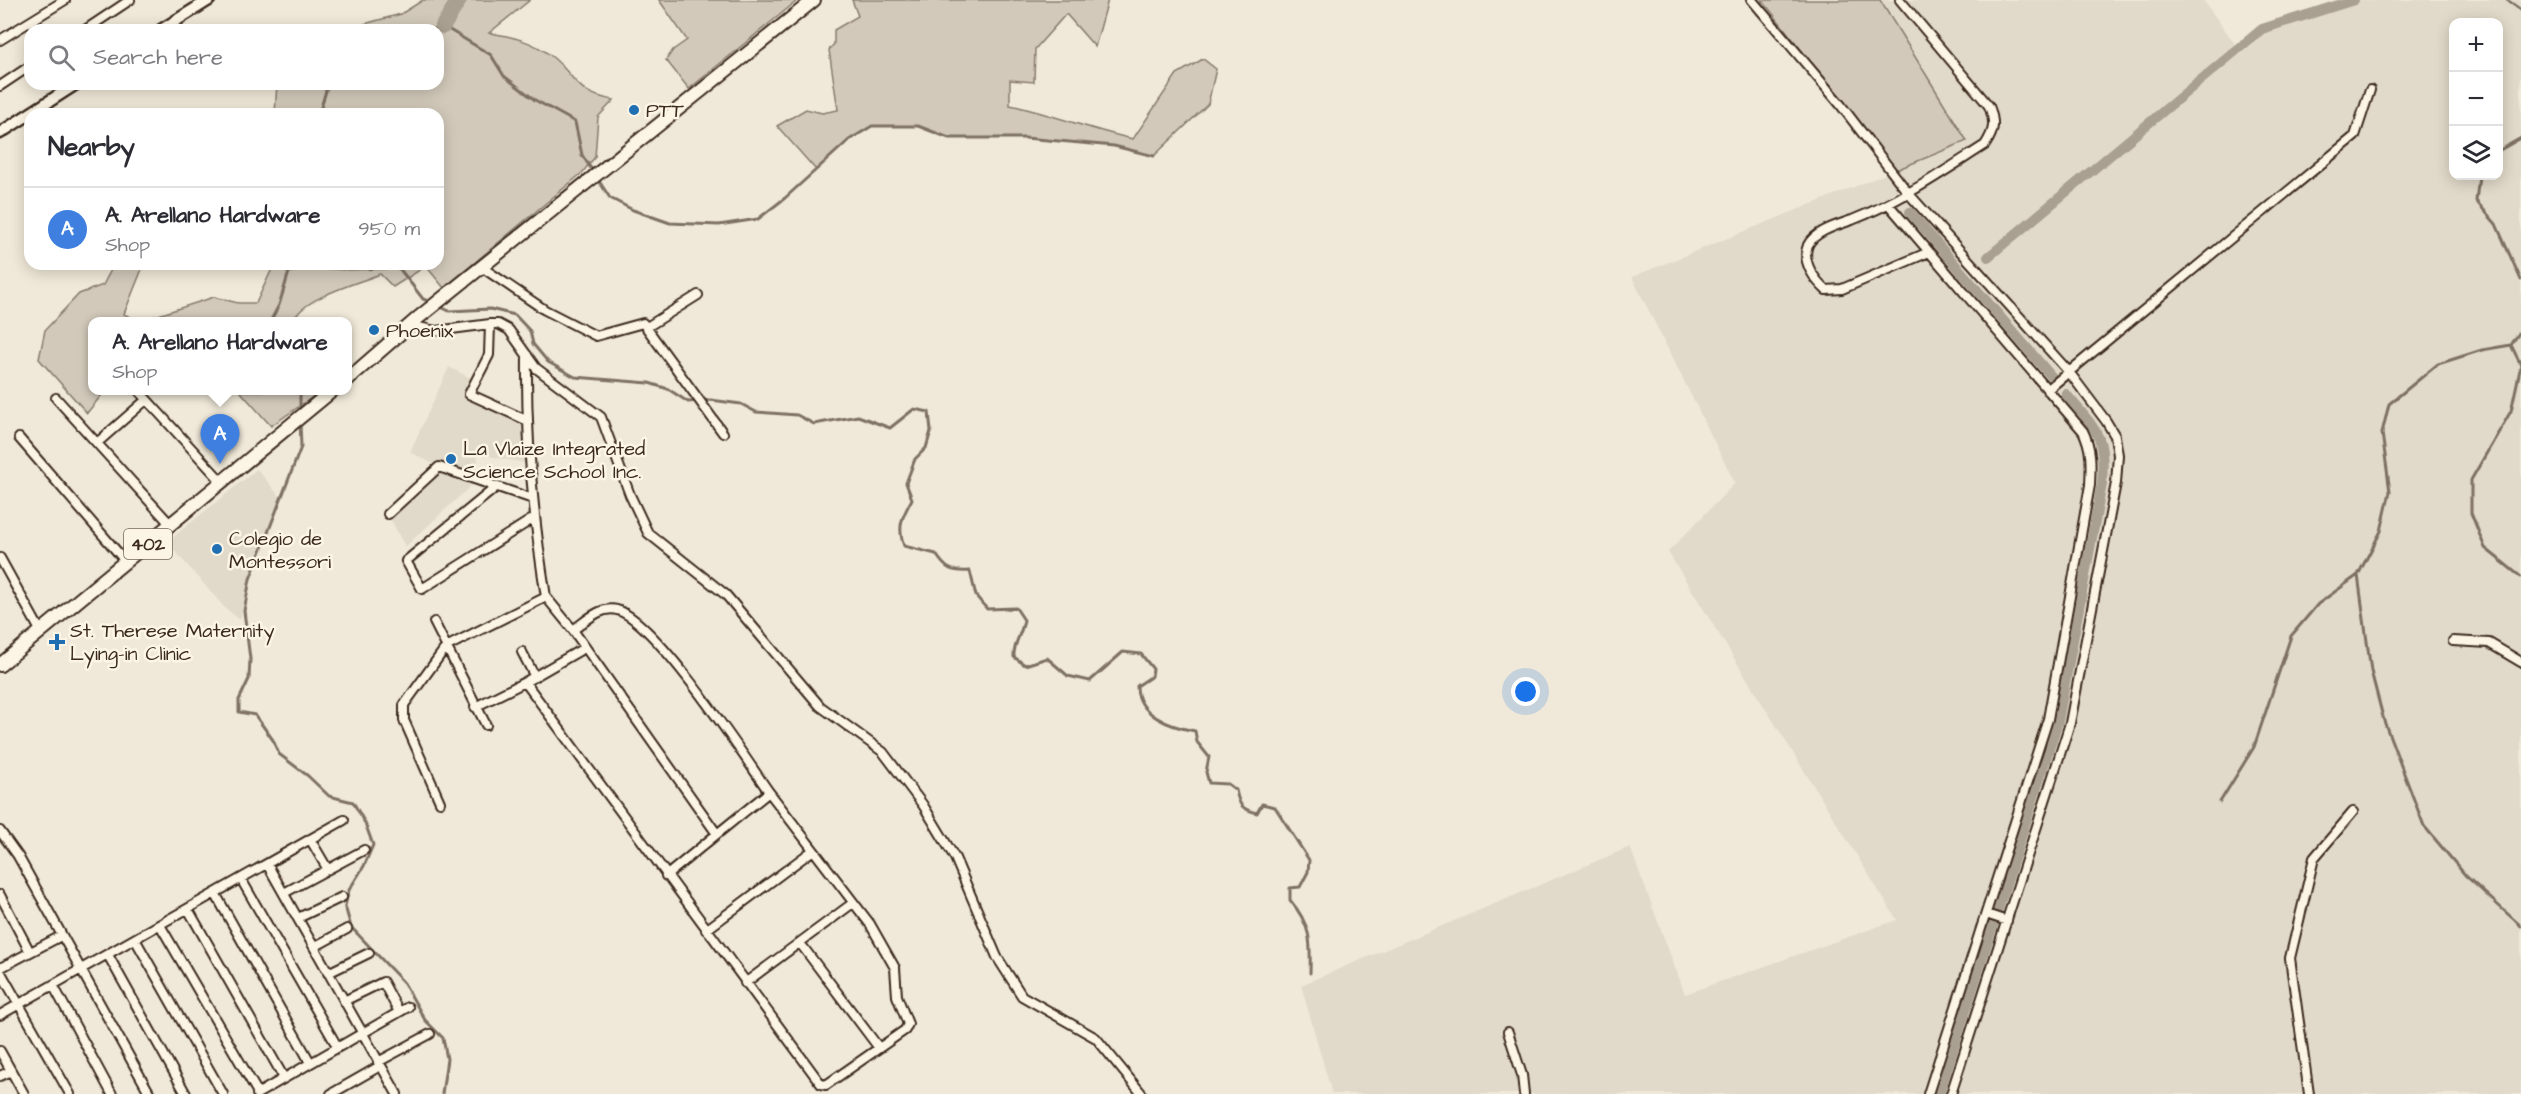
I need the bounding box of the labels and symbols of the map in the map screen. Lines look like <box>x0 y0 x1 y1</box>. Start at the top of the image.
place label: PTT <box>646 97 684 125</box>
marker: PTT <box>627 103 641 117</box>
place label: Phoenix <box>386 317 454 345</box>
marker: Phoenix <box>367 323 381 337</box>
pin: A <box>200 414 240 464</box>
place label: La Vlaize Integrated Science School Inc. <box>463 435 645 486</box>
marker: La Vlaize Integrated Science School Inc. <box>444 452 458 466</box>
place label: Colegio de Montessori <box>229 525 331 576</box>
road number: 402 <box>124 529 172 559</box>
marker: Colegio de Montessori <box>210 542 224 556</box>
place label: St. Therese Maternity Lying-in Clinic <box>70 617 274 669</box>
marker: St. Therese Maternity Lying-in Clinic <box>48 633 66 651</box>
your location <box>1511 677 1540 706</box>

